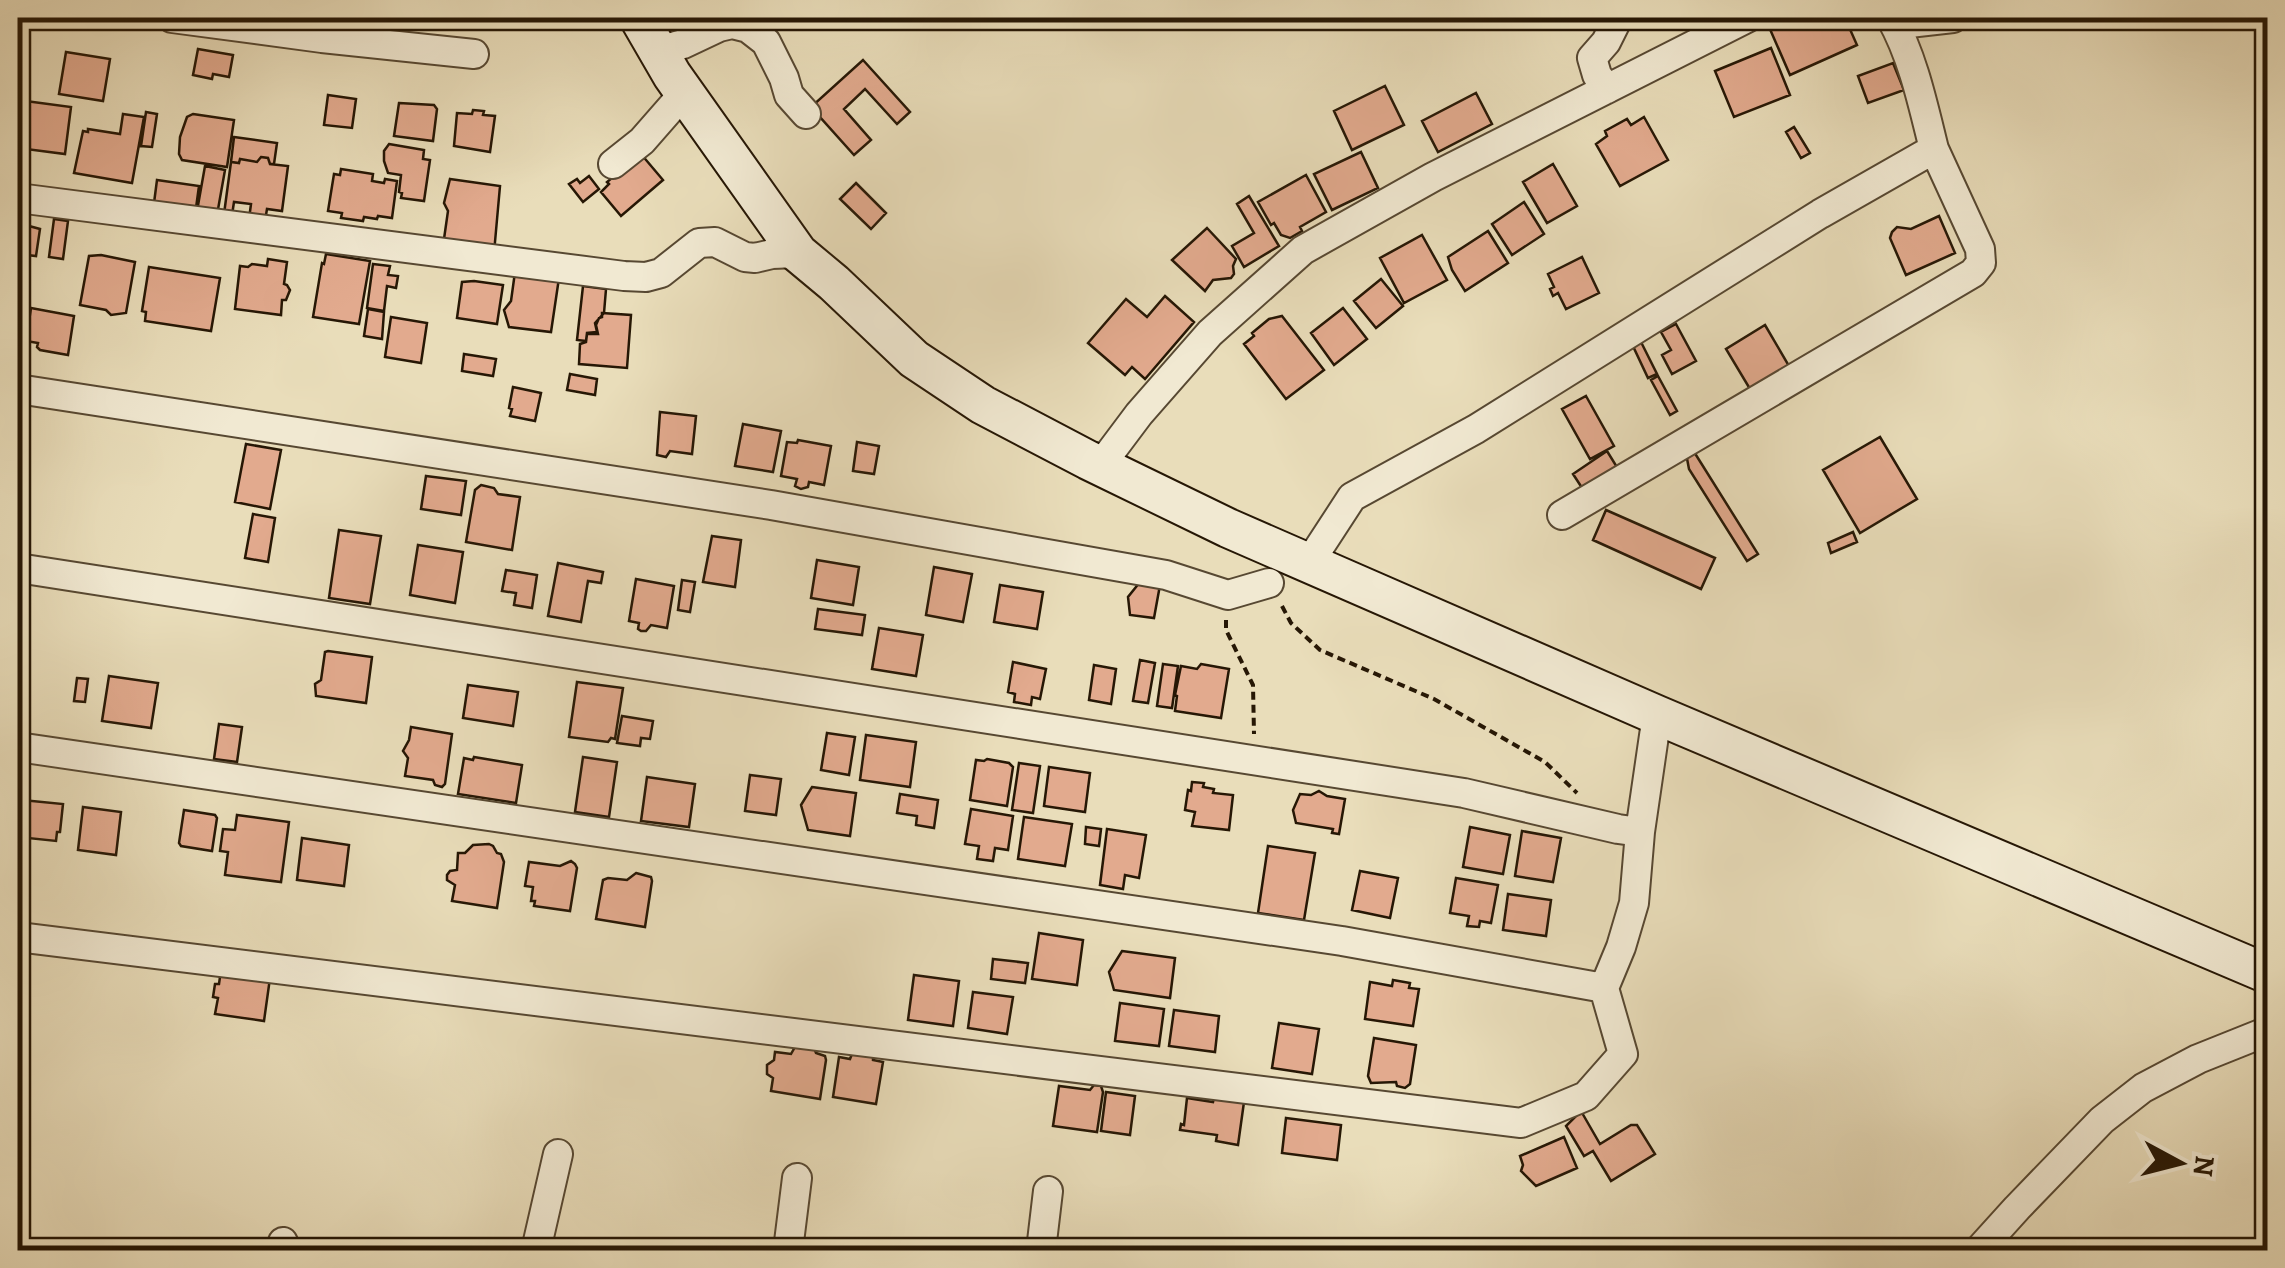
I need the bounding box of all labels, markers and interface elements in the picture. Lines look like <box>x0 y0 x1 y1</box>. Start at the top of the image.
north arrow <box>2130 1113 2230 1213</box>
text: N <box>2184 1153 2224 1178</box>

